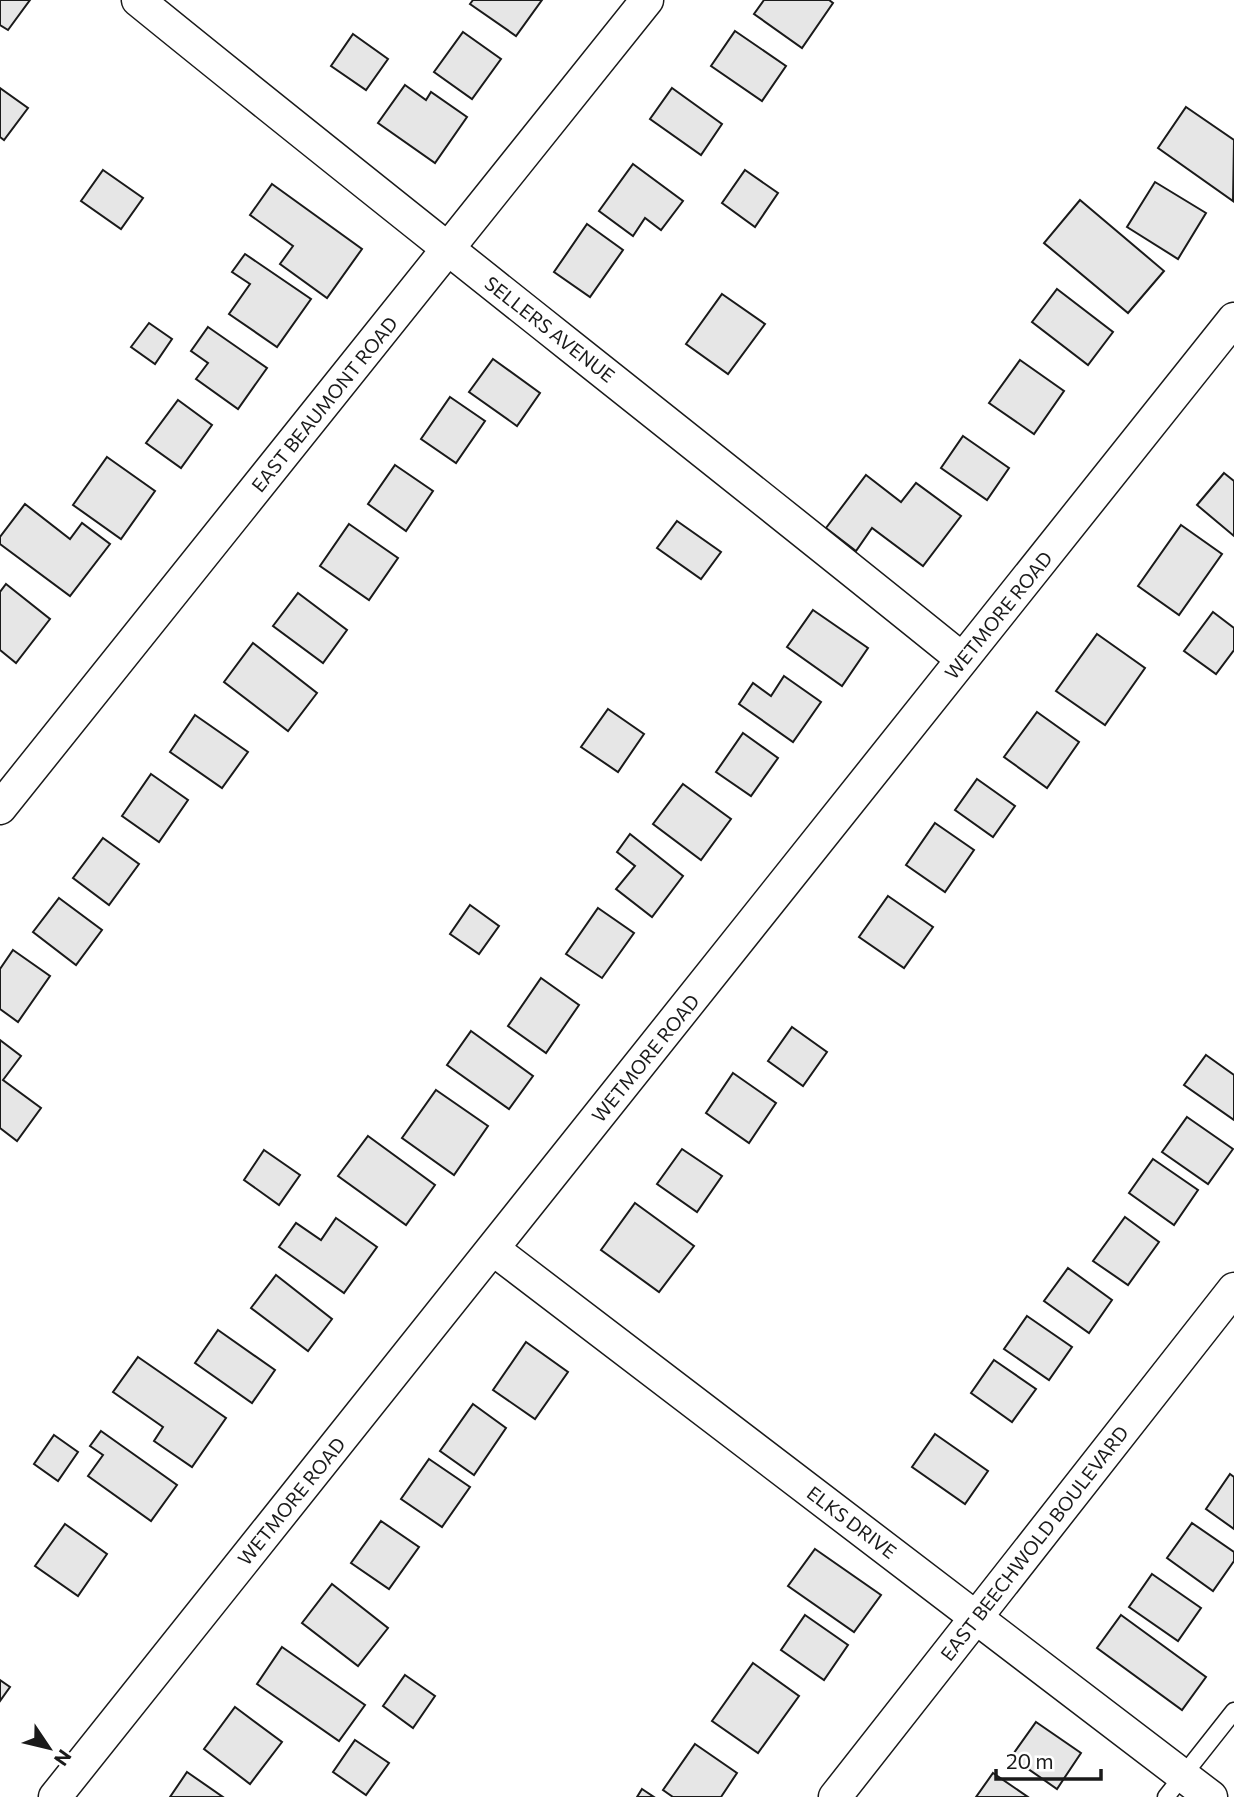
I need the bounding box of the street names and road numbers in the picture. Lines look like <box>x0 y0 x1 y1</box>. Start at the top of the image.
street label: SELLERS AVENUE <box>480 271 620 387</box>
street label: EAST BEAUMONT ROAD <box>246 312 402 496</box>
street label: WETMORE ROAD <box>939 546 1057 684</box>
street label: WETMORE ROAD <box>586 989 704 1127</box>
street label: EAST BEECHWOLD BOULEVARD <box>935 1421 1133 1665</box>
street label: WETMORE ROAD <box>232 1432 350 1570</box>
street label: ELKS DRIVE <box>803 1481 901 1563</box>

